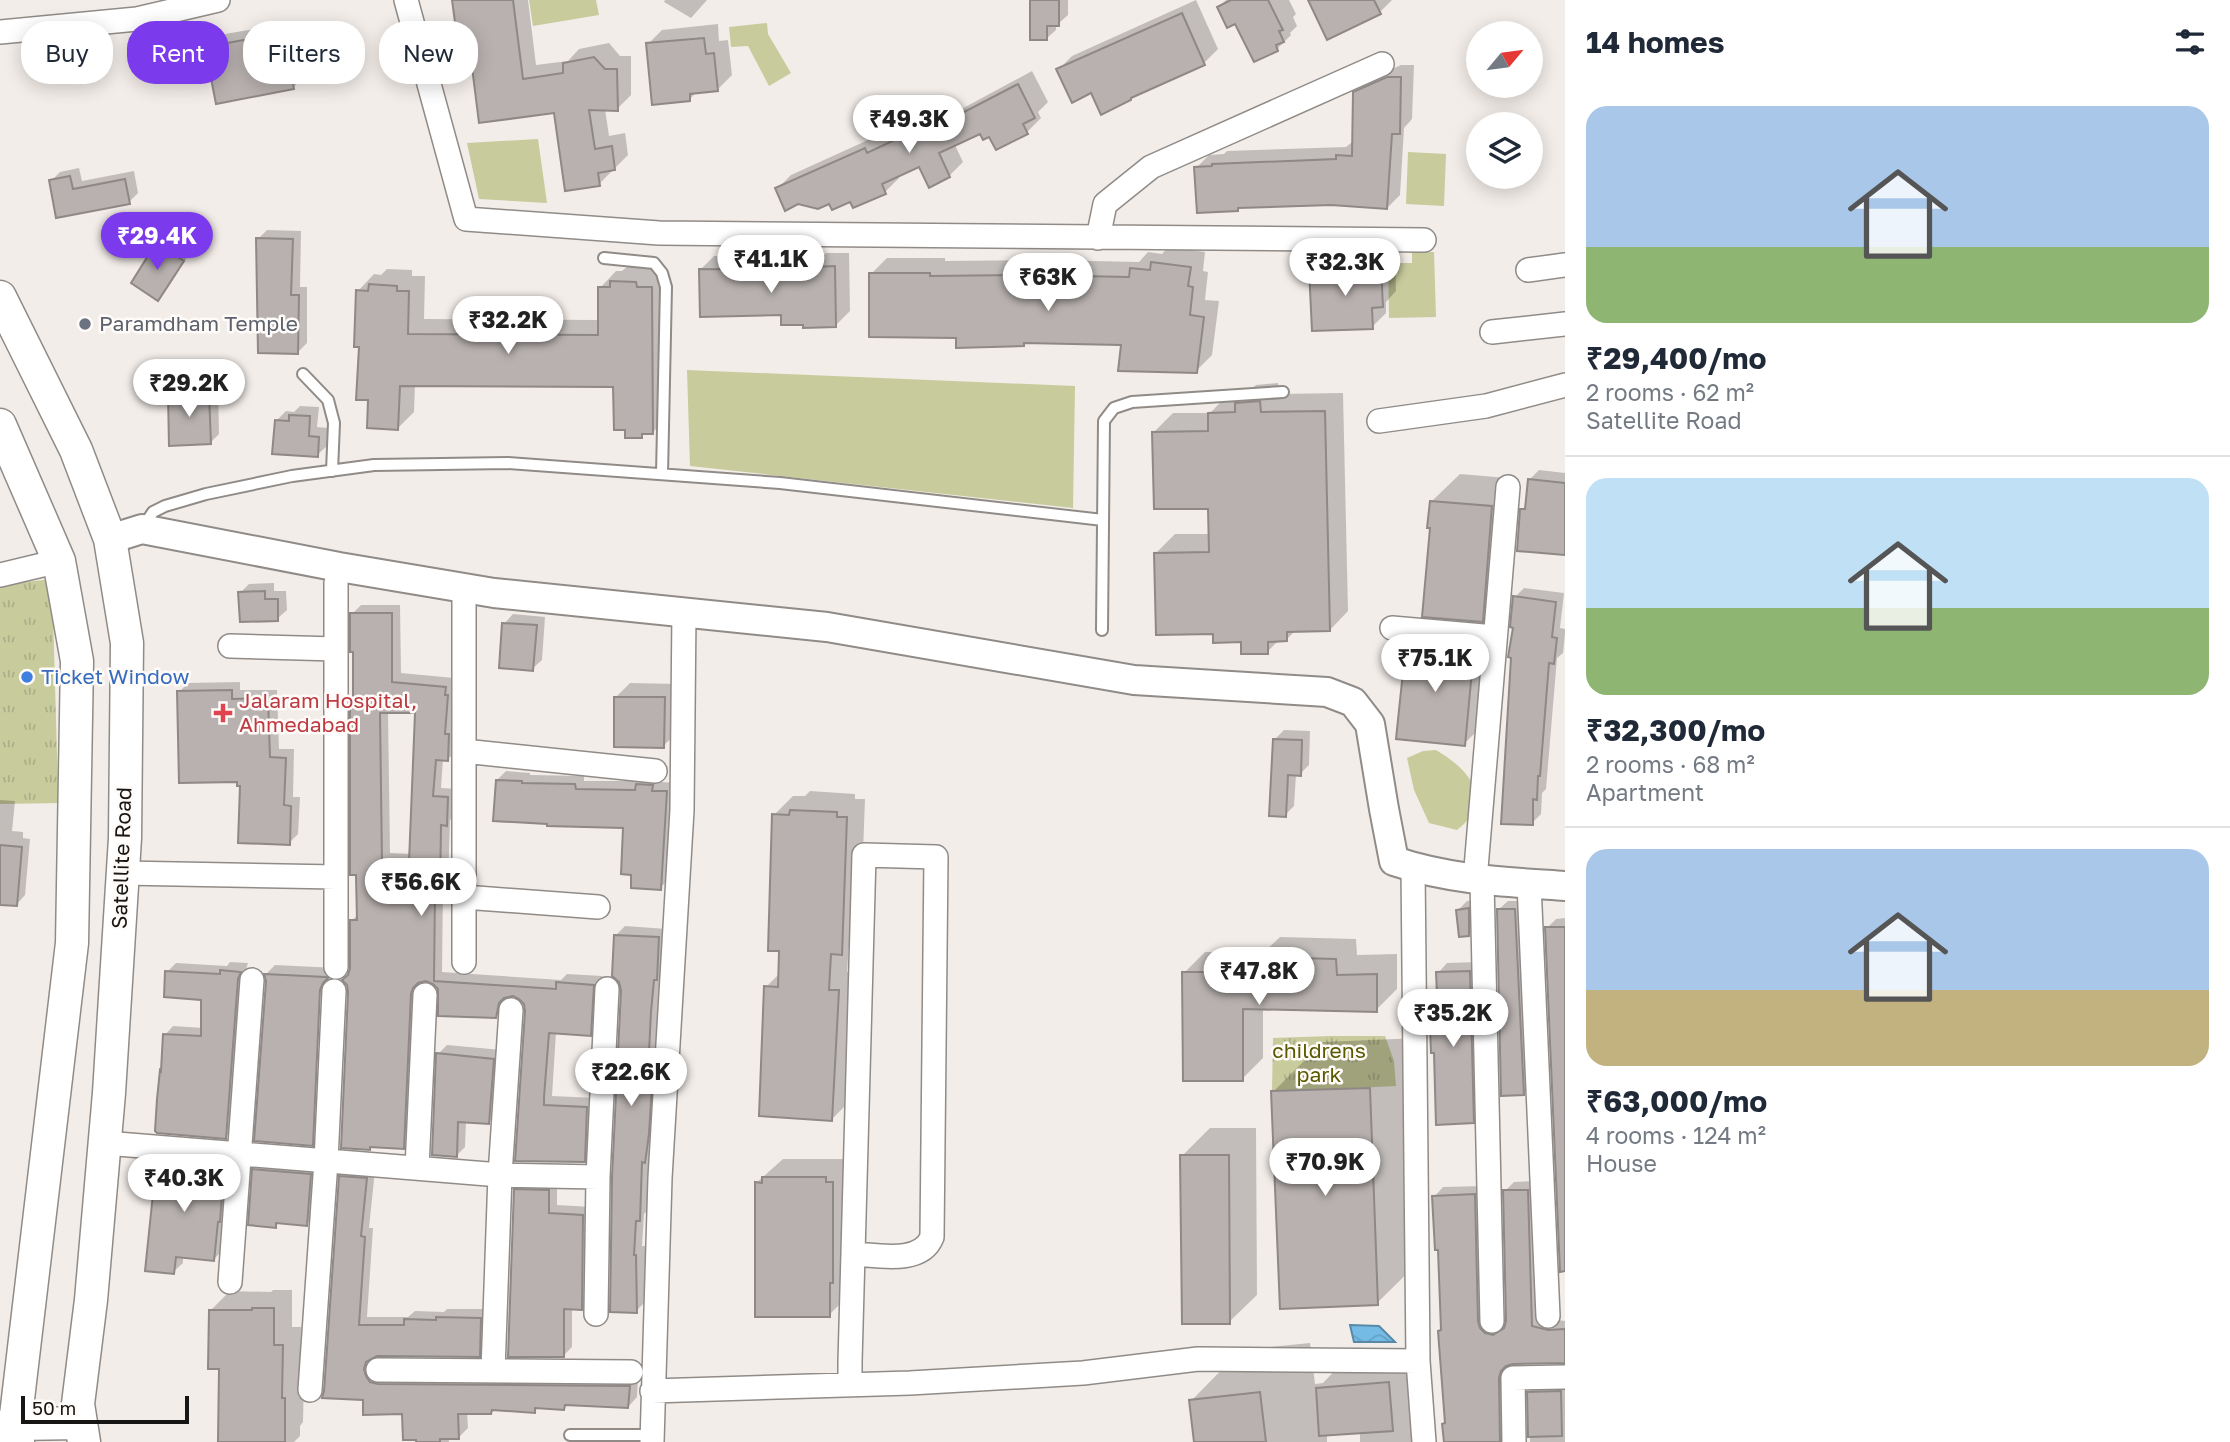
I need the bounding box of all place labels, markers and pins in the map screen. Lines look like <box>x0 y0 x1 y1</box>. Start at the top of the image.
pin: ₹49.3K <box>852 96 966 155</box>
pin: ₹29.4K <box>100 212 214 272</box>
pin: ₹41.1K <box>714 236 828 295</box>
pin: ₹32.3K <box>1288 238 1402 298</box>
pin: ₹63K <box>1007 254 1089 313</box>
pin: ₹32.2K <box>451 296 565 356</box>
place label: Paramdham Temple <box>99 310 298 336</box>
marker: Paramdham Temple <box>77 316 93 332</box>
pin: ₹29.2K <box>132 360 246 419</box>
pin: ₹75.1K <box>1378 634 1492 694</box>
place label: Ticket Window <box>41 663 189 689</box>
marker: Ticket Window <box>19 669 35 685</box>
place label: Jalaram Hospital, Ahmedabad <box>239 687 417 737</box>
marker: Jalaram Hospital, Ahmedabad <box>213 703 233 723</box>
pin: ₹56.6K <box>364 858 478 918</box>
pin: ₹47.8K <box>1202 948 1316 1007</box>
pin: ₹35.2K <box>1396 990 1510 1049</box>
pin: ₹22.6K <box>574 1048 688 1108</box>
pin: ₹70.9K <box>1268 1138 1382 1198</box>
pin: ₹40.3K <box>127 1154 241 1214</box>

